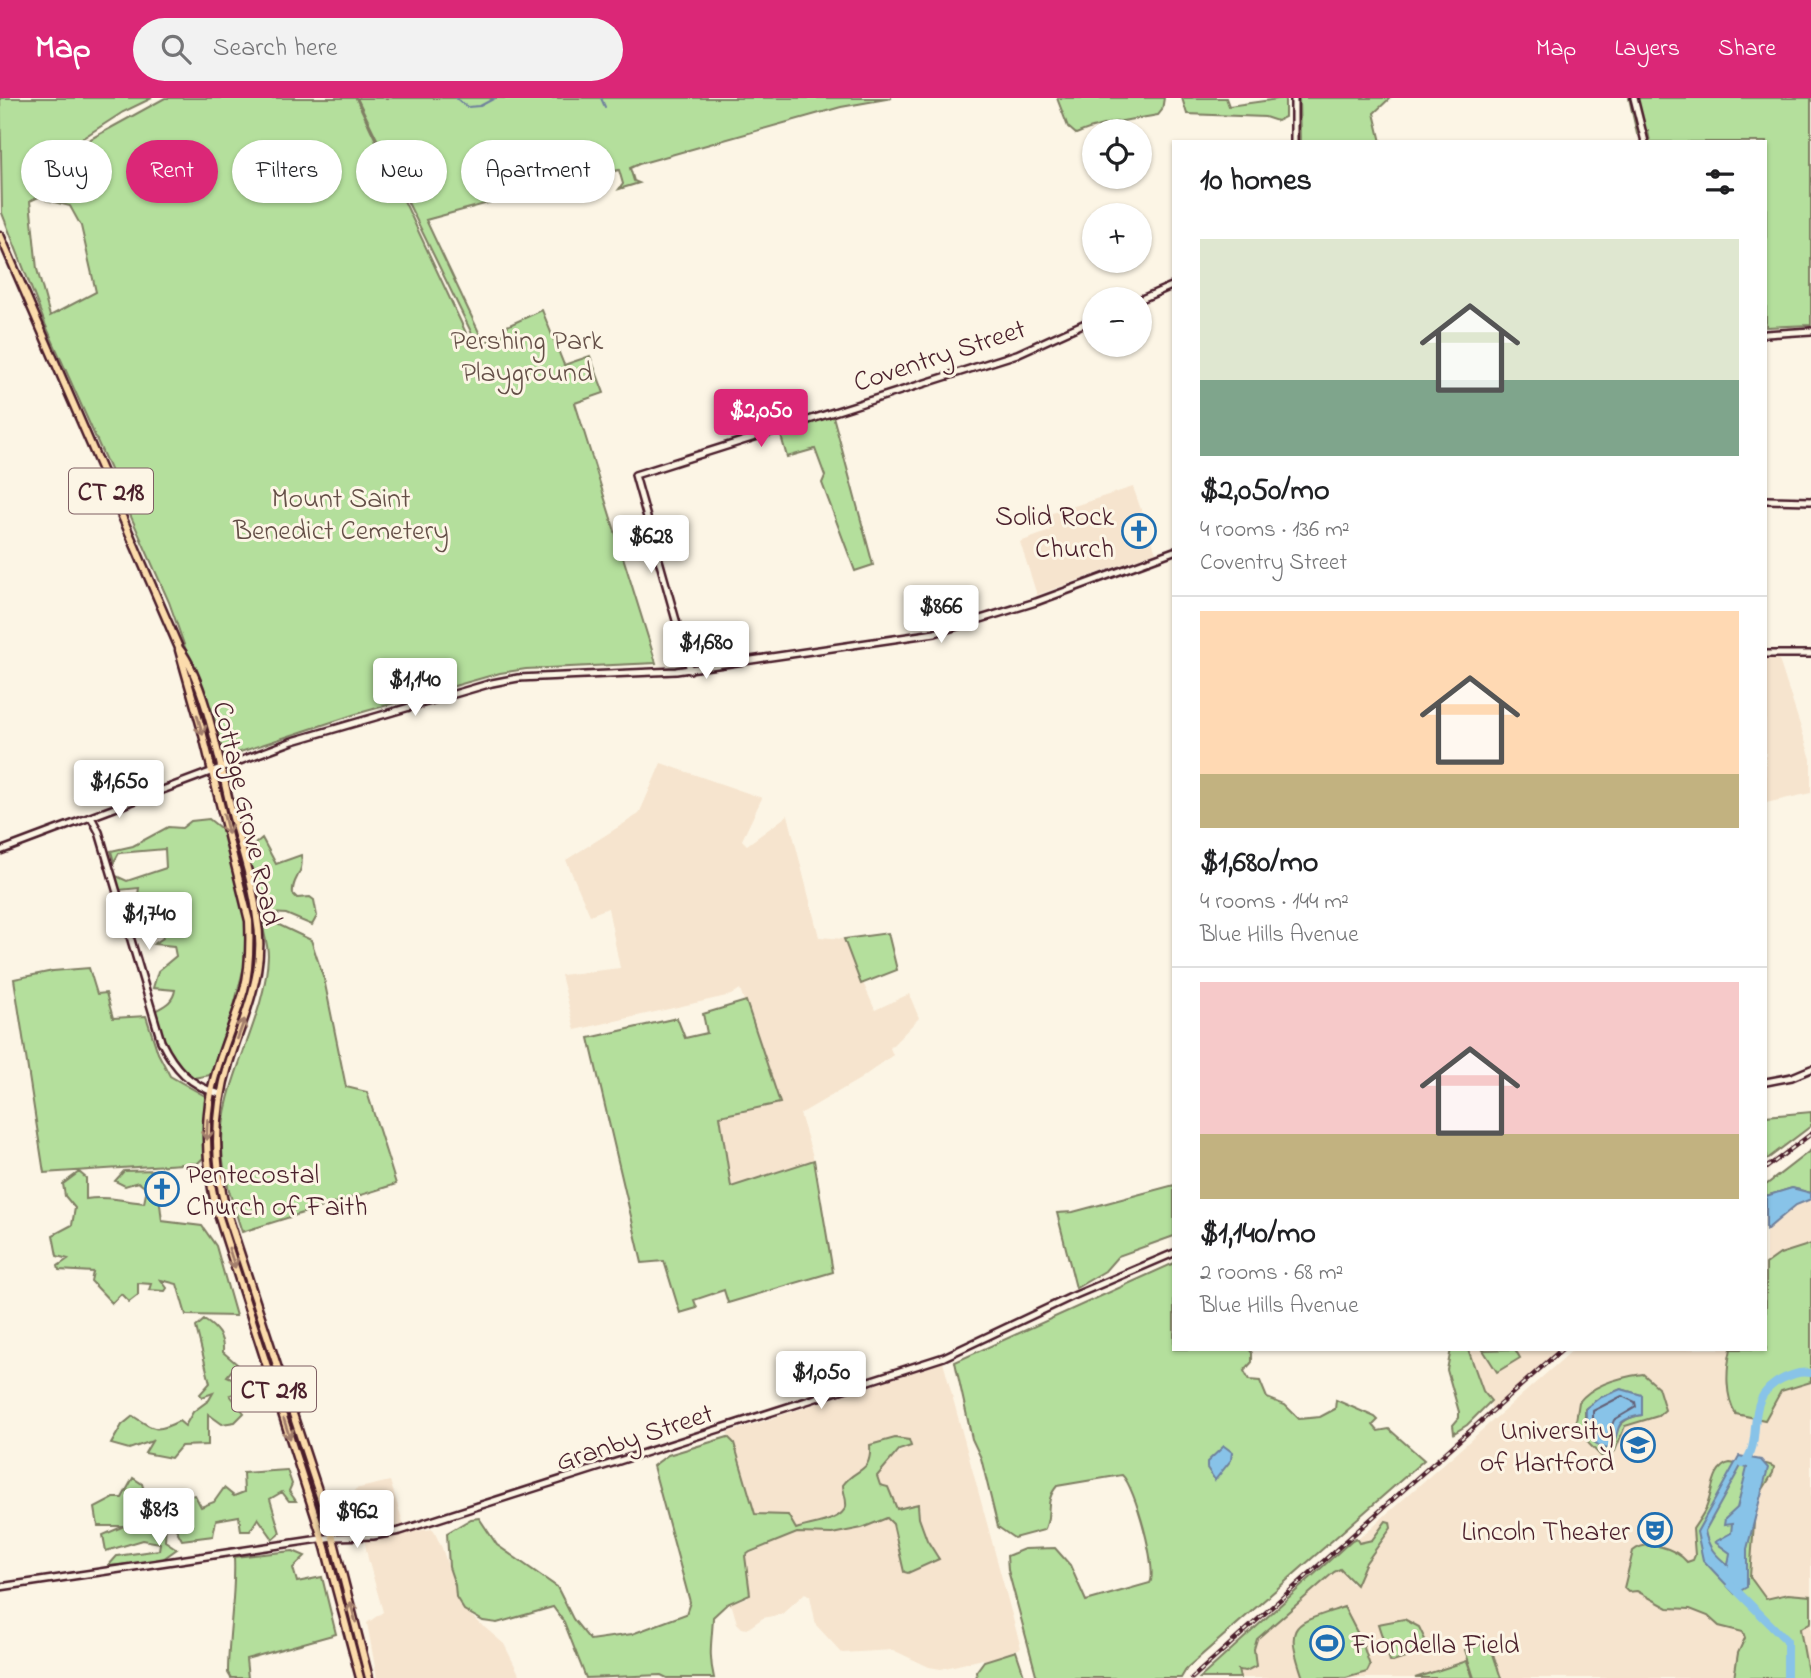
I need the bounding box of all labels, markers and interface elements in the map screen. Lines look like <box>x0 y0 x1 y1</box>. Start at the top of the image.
search box <box>133 18 623 81</box>
text: Map <box>35 25 91 73</box>
icon: search <box>157 30 195 68</box>
text: Search here <box>213 30 337 68</box>
text: Map <box>1536 32 1576 67</box>
text: Layers <box>1614 32 1680 67</box>
text: Share <box>1718 32 1776 67</box>
map controls <box>1082 119 1152 357</box>
button: locate <box>1082 119 1152 189</box>
chip: Buy <box>21 140 112 203</box>
chip: Rent <box>126 140 218 203</box>
chip: Filters <box>232 140 342 203</box>
chip: New <box>356 140 447 203</box>
chip: Apartment <box>461 140 615 203</box>
text: 10 homes <box>1200 160 1312 204</box>
icon: filters <box>1701 163 1739 201</box>
button: + <box>1082 203 1152 273</box>
icon: home <box>1407 285 1533 411</box>
button: − <box>1082 287 1152 357</box>
street label: Coventry Street <box>849 310 1032 405</box>
park label: Pershing Park Playground <box>451 322 604 395</box>
pin: $2,050 <box>704 390 818 449</box>
text: $2,050 <box>730 395 792 428</box>
road number: CT 218 <box>69 468 153 514</box>
text: $2,050/mo <box>1200 470 1329 514</box>
park label: Mount Saint Benedict Cemetery <box>232 480 449 553</box>
place label: Solid Rock Church <box>995 498 1115 571</box>
church icon: Solid Rock Church <box>1120 512 1158 550</box>
text: 4 rooms · 136 m² <box>1200 514 1350 547</box>
pin: $628 <box>610 516 692 575</box>
text: $628 <box>629 521 673 554</box>
text: Coventry Street <box>1200 547 1347 580</box>
pin: $866 <box>900 586 982 645</box>
text: $866 <box>920 591 962 624</box>
pin: $1,680 <box>649 622 763 681</box>
text: $1,680 <box>679 627 733 660</box>
icon: home <box>1407 657 1533 783</box>
pin: $1,140 <box>358 658 472 718</box>
text: $1,140 <box>389 664 441 697</box>
street label: Cottage Grove Road <box>200 698 291 930</box>
one-way arrow <box>195 713 208 735</box>
pin: $1,650 <box>62 760 176 820</box>
text: $1,650 <box>90 766 148 799</box>
one-way arrow <box>219 812 233 835</box>
text: $1,680/mo <box>1200 842 1318 886</box>
text: 4 rooms · 144 m² <box>1200 886 1349 919</box>
pin: $1,740 <box>92 892 206 952</box>
text: $1,740 <box>122 898 176 931</box>
text: Blue Hills Avenue <box>1200 919 1359 952</box>
one-way arrow <box>236 1018 248 1040</box>
icon: home <box>1407 1028 1533 1154</box>
one-way arrow <box>201 1118 214 1141</box>
place label: Pentecostal Church of Faith <box>186 1156 368 1229</box>
church icon: Pentecostal Church of Faith <box>143 1170 181 1208</box>
text: $1,140/mo <box>1200 1213 1316 1257</box>
one-way arrow <box>226 1247 239 1269</box>
text: 2 rooms · 68 m² <box>1200 1257 1343 1290</box>
text: Blue Hills Avenue <box>1200 1290 1359 1323</box>
pin: $1,050 <box>764 1352 878 1411</box>
text: $1,050 <box>792 1357 850 1390</box>
road number: CT 218 <box>232 1366 316 1412</box>
street label: Granby Street <box>551 1395 719 1484</box>
place label: University of Hartford <box>1480 1412 1614 1485</box>
one-way arrow <box>281 1418 294 1440</box>
school or university icon: University of Hartford <box>1619 1426 1657 1464</box>
pin: $813 <box>118 1488 200 1548</box>
pin: $962 <box>316 1490 398 1550</box>
text: $813 <box>139 1494 179 1527</box>
text: $962 <box>336 1496 378 1529</box>
theatre icon: Lincoln Theater <box>1636 1511 1674 1549</box>
place label: Lincoln Theater <box>1461 1513 1630 1554</box>
one-way arrow <box>346 1601 359 1623</box>
sports icon: Fiondella Field <box>1308 1624 1346 1662</box>
place label: Fiondella Field <box>1351 1626 1520 1667</box>

